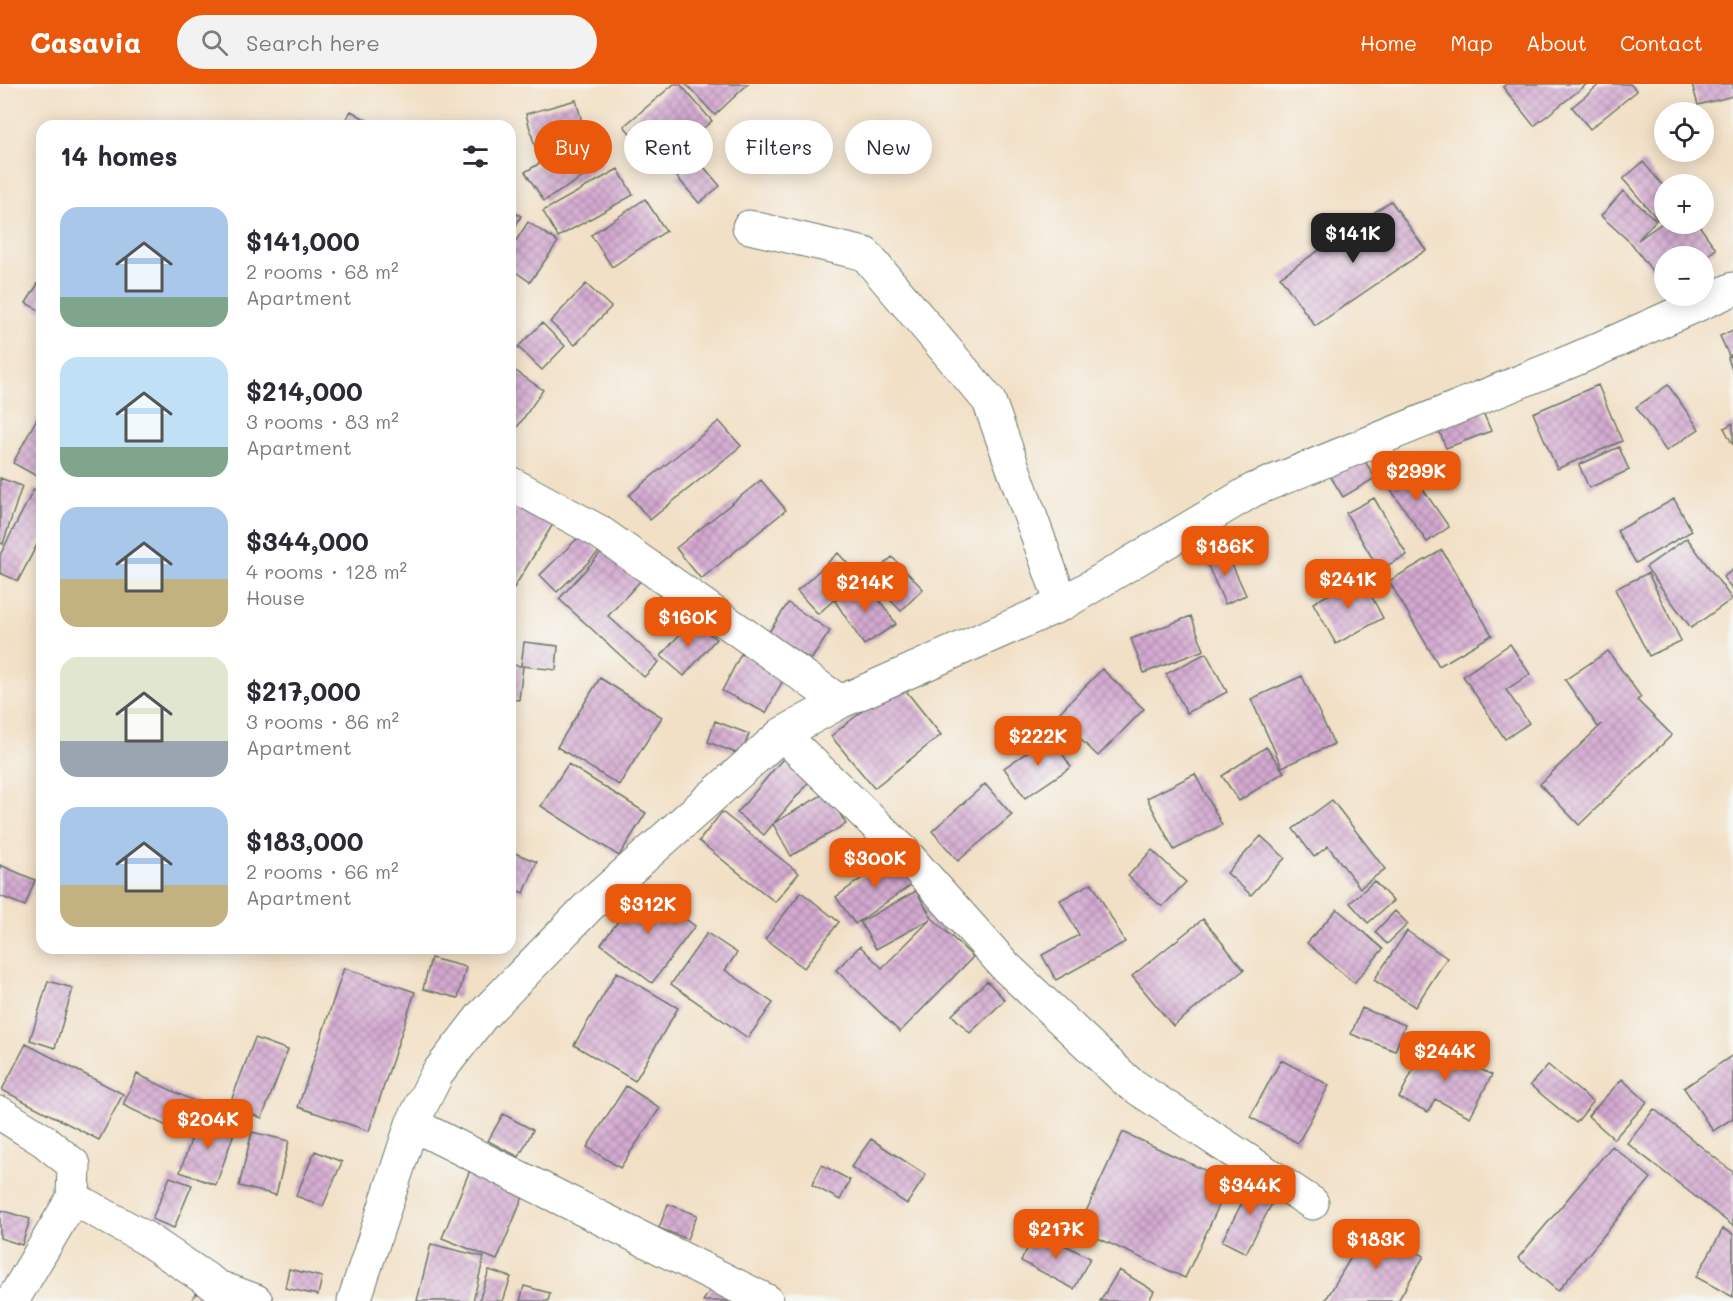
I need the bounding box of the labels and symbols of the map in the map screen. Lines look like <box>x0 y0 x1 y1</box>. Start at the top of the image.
pin: $141K <box>1311 213 1395 264</box>
pin: $299K <box>1374 451 1458 502</box>
pin: $186K <box>1183 526 1267 577</box>
pin: $241K <box>1306 559 1390 610</box>
pin: $214K <box>823 562 907 613</box>
pin: $160K <box>646 597 730 648</box>
pin: $222K <box>996 716 1080 767</box>
pin: $300K <box>833 838 917 889</box>
pin: $312K <box>606 884 690 935</box>
pin: $244K <box>1403 1031 1487 1082</box>
pin: $204K <box>166 1099 250 1150</box>
pin: $344K <box>1208 1165 1292 1216</box>
pin: $217K <box>1014 1209 1098 1260</box>
pin: $183K <box>1334 1219 1418 1270</box>

